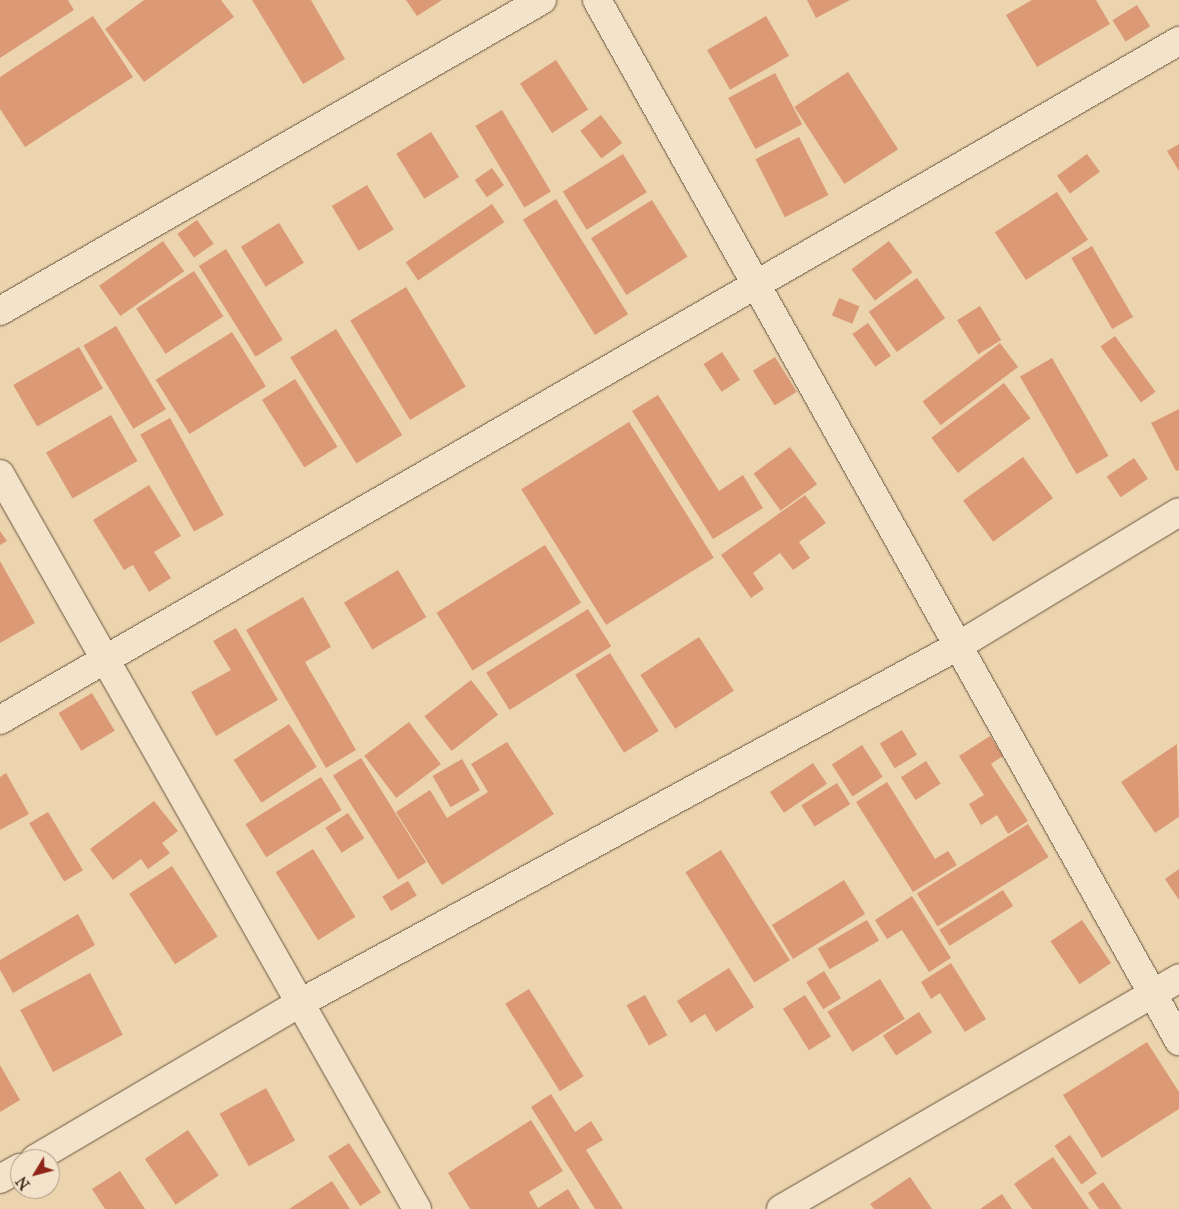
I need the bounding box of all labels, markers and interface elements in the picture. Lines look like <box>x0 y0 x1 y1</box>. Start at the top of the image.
north arrow <box>10 1149 60 1199</box>
text: N <box>13 1173 34 1193</box>

